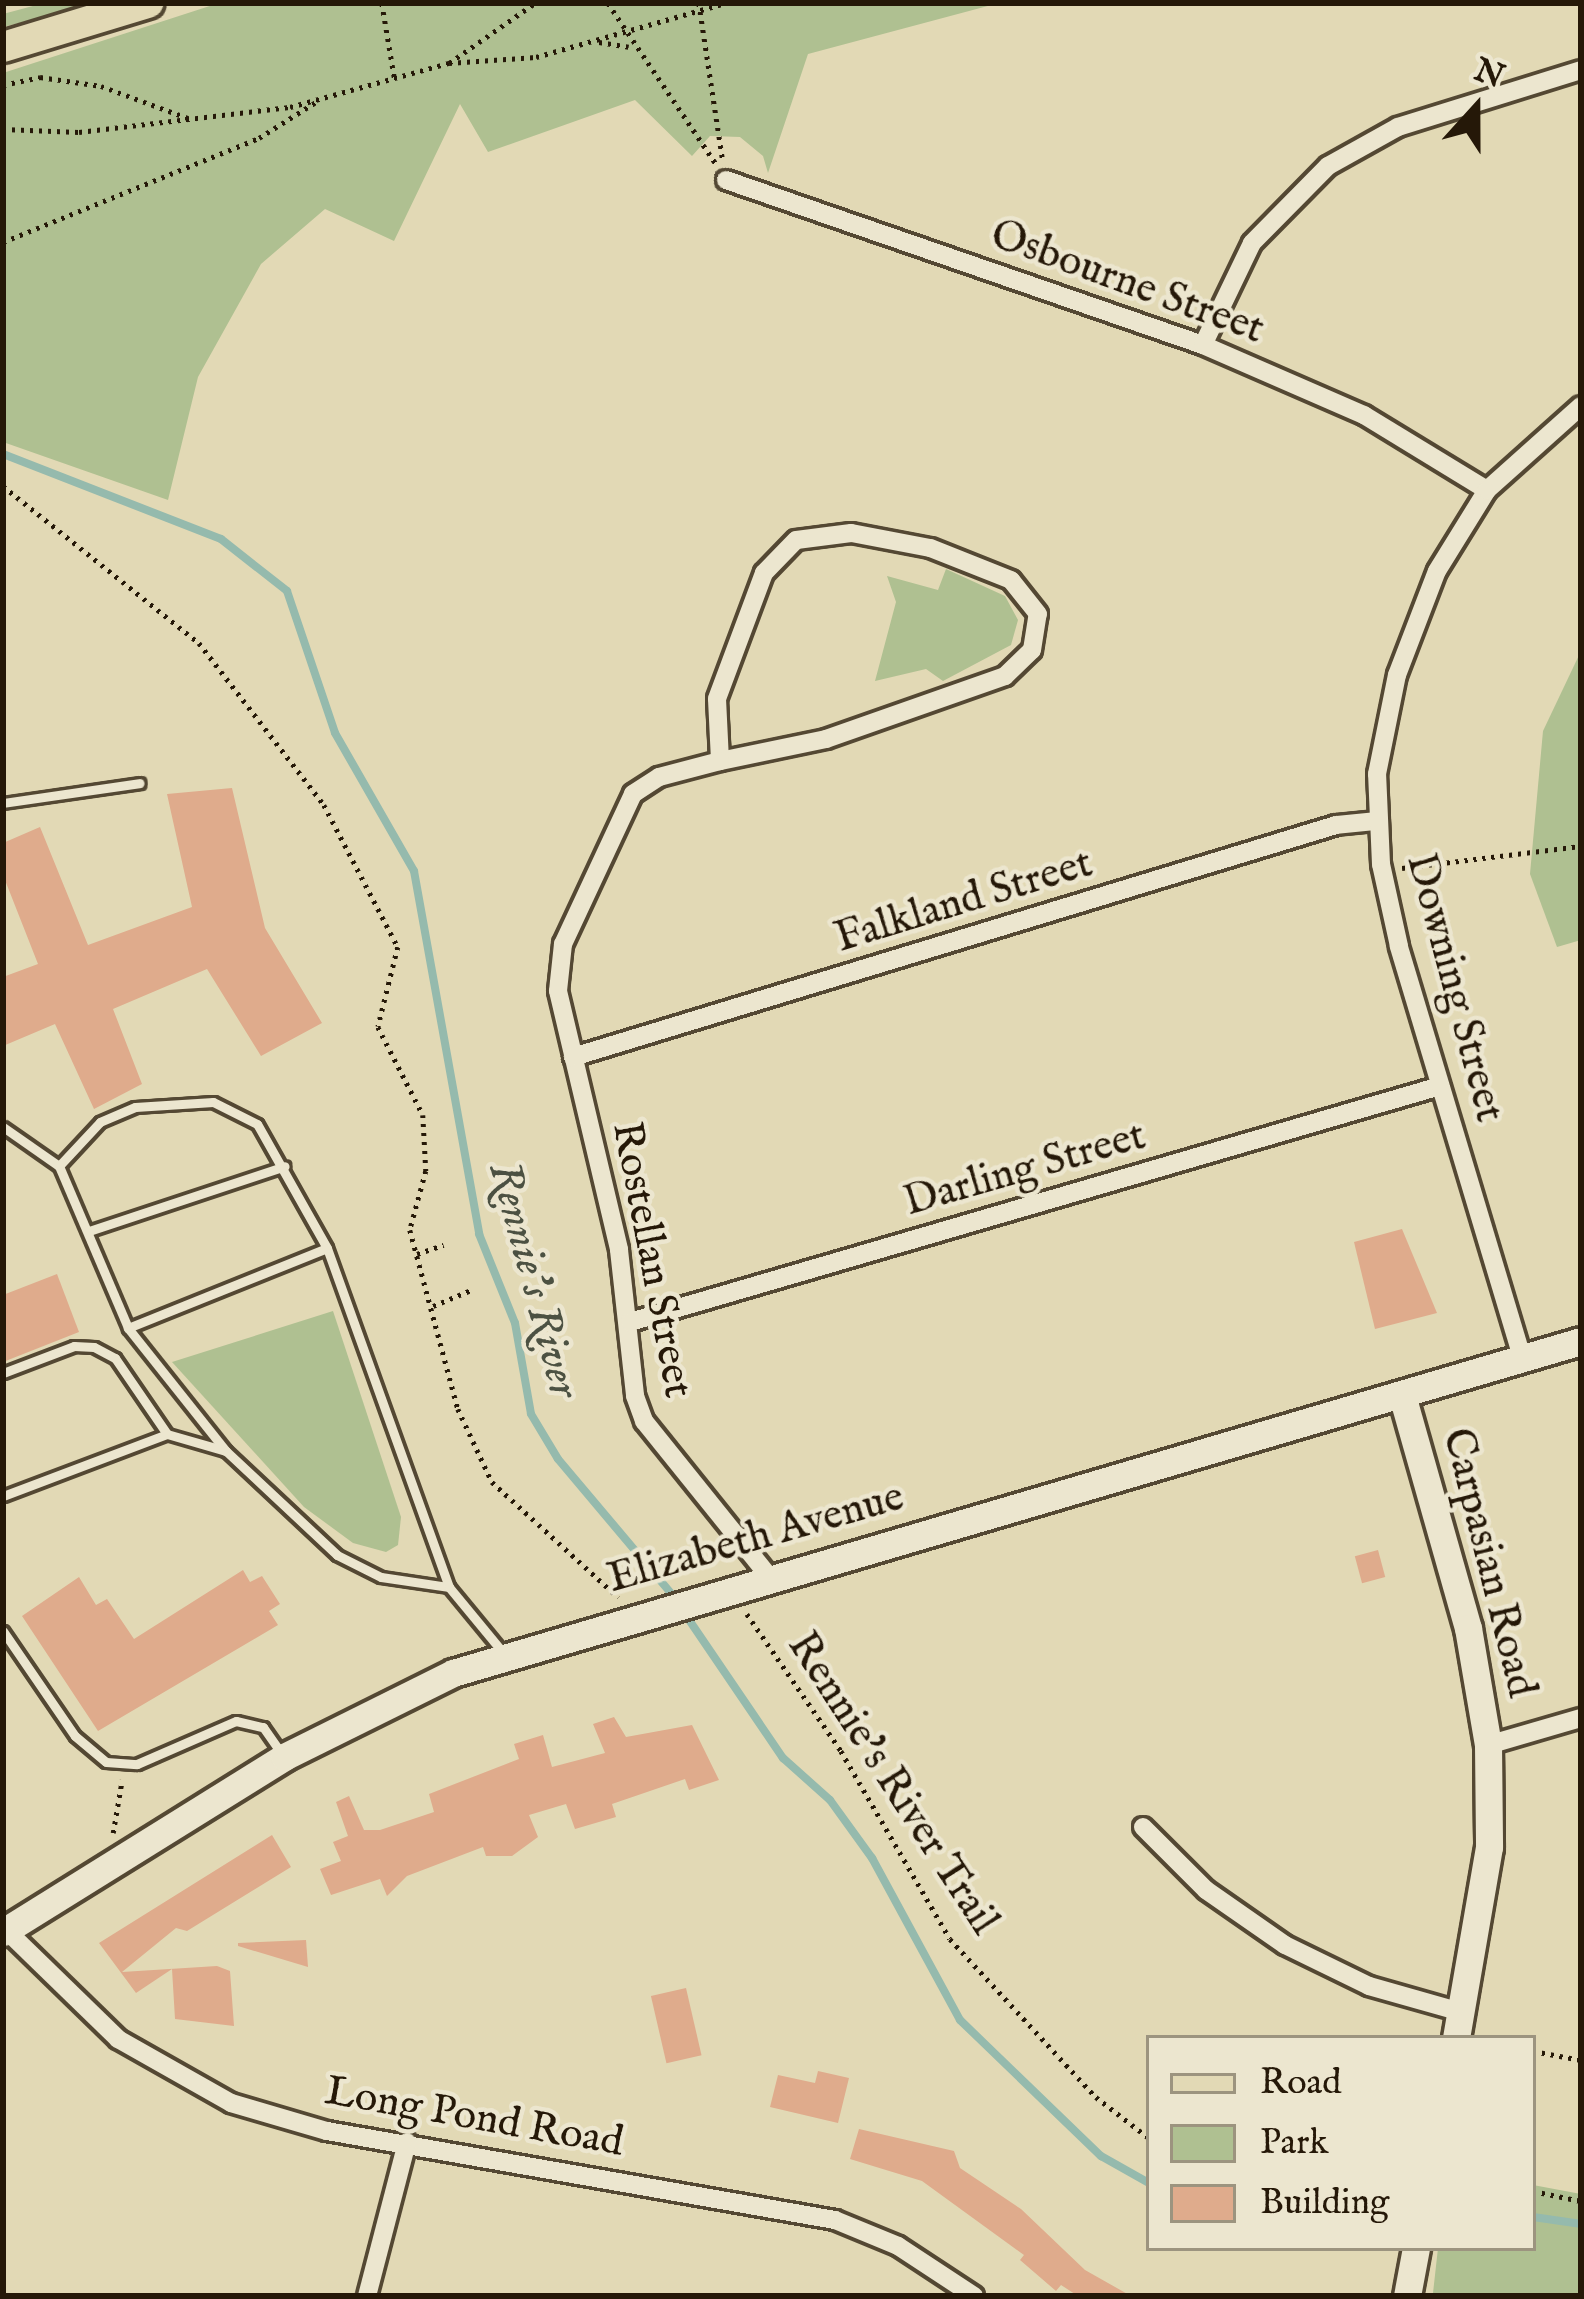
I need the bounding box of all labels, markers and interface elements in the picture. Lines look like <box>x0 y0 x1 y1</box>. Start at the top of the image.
north arrow <box>1416 48 1536 168</box>
text: N <box>1468 50 1510 99</box>
street label: Osbourne Street <box>984 210 1270 356</box>
street label: Falkland Street <box>829 839 1099 965</box>
street label: Downing Street <box>1394 848 1514 1128</box>
street label: Darling Street <box>899 1112 1151 1228</box>
street label: Rostellan Street <box>600 1118 702 1402</box>
water label: Rennie's River <box>476 1156 590 1404</box>
street label: Carpasian Road <box>1430 1423 1546 1703</box>
street label: Elizabeth Avenue <box>602 1473 910 1605</box>
street label: Rennie's River Trail <box>776 1623 1008 1945</box>
legend <box>1146 2035 1536 2251</box>
text: Road <box>1260 2060 1341 2106</box>
street label: Long Pond Road <box>321 2067 627 2169</box>
text: Park <box>1260 2120 1328 2166</box>
text: Building <box>1260 2180 1389 2226</box>

